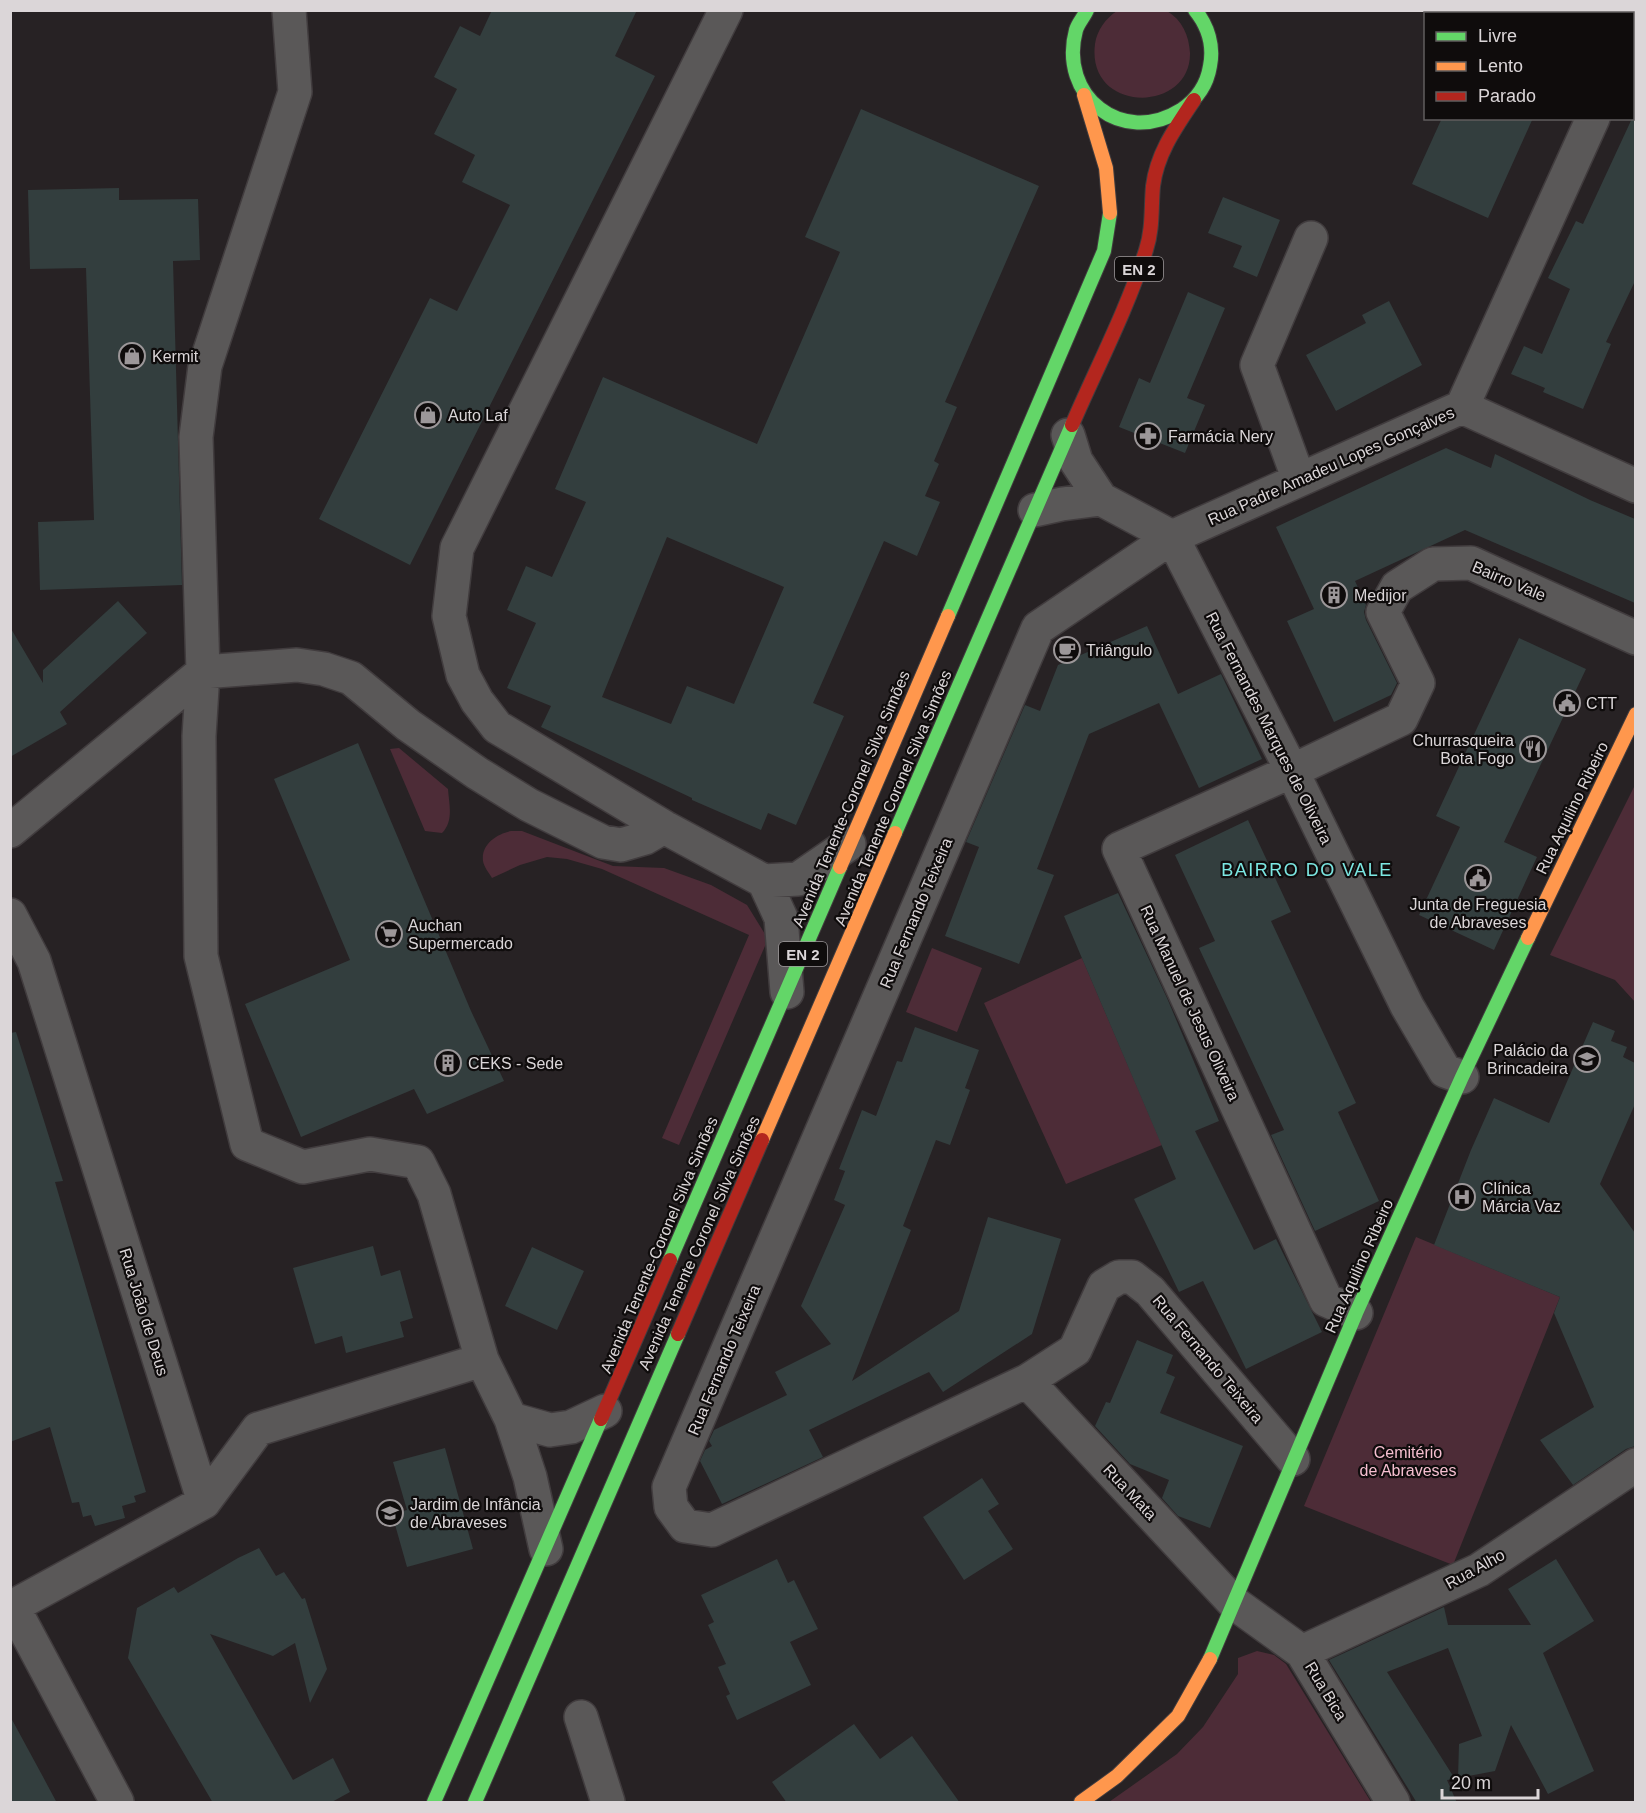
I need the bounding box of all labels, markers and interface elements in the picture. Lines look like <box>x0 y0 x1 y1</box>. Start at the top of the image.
legend <box>1424 12 1634 120</box>
text: Livre <box>1478 26 1517 46</box>
text: Lento <box>1478 56 1523 76</box>
text: Parado <box>1478 86 1536 106</box>
road number: EN 2 <box>1115 257 1163 281</box>
shop icon: Kermit <box>117 341 147 371</box>
place label: Kermit <box>152 348 199 365</box>
shop icon: Auto Laf <box>413 400 443 430</box>
street label: Rua Padre Amadeu Lopes Gonçalves <box>1205 404 1457 528</box>
place label: Auto Laf <box>448 407 508 424</box>
pharmacy icon: Farmácia Nery <box>1133 421 1163 451</box>
place label: Farmácia Nery <box>1168 428 1273 445</box>
street label: Bairro Vale <box>1470 558 1548 604</box>
building icon: Medijor <box>1319 580 1349 610</box>
place label: Medijor <box>1354 587 1407 604</box>
street label: Rua Fernandes Marques de Oliveira <box>1203 609 1335 847</box>
cafe icon: Triângulo <box>1052 635 1082 665</box>
place label: Triângulo <box>1086 642 1152 659</box>
street label: Avenida Tenente-Coronel Silva Simões <box>789 668 913 930</box>
street label: Avenida Tenente Coronel Silva Simões <box>831 668 955 928</box>
public building icon: CTT <box>1552 688 1582 718</box>
place label: CTT <box>1586 695 1617 712</box>
place label: Churrasqueira Bota Fogo <box>1413 732 1514 767</box>
restaurant icon: Churrasqueira Bota Fogo <box>1518 734 1548 764</box>
street label: Rua Aquilino Ribeiro <box>1533 739 1611 877</box>
street label: Rua Fernando Teixeira <box>877 835 955 991</box>
district label: BAIRRO DO VALE <box>1221 860 1393 880</box>
public building icon: Junta de Freguesia de Abraveses <box>1463 863 1493 893</box>
place label: Junta de Freguesia de Abraveses <box>1410 896 1547 931</box>
street label: Rua Manuel de Jesus Oliveira <box>1137 903 1243 1103</box>
place label: Auchan Supermercado <box>408 917 513 952</box>
supermarket icon: Auchan Supermercado <box>374 919 404 949</box>
road number: EN 2 <box>779 942 827 966</box>
place label: Palácio da Brincadeira <box>1487 1042 1568 1077</box>
school or university icon: Palácio da Brincadeira <box>1572 1044 1602 1074</box>
building icon: CEKS - Sede <box>433 1048 463 1078</box>
place label: CEKS - Sede <box>468 1055 563 1072</box>
street label: Avenida Tenente Coronel Silva Simões <box>635 1113 763 1373</box>
street label: Avenida Tenente-Coronel Silva Simões <box>597 1114 721 1376</box>
place label: Clínica Márcia Vaz <box>1482 1180 1561 1215</box>
hospital icon: Clínica Márcia Vaz <box>1447 1182 1477 1212</box>
street label: Rua Aquilino Ribeiro <box>1322 1196 1396 1336</box>
street label: Rua João de Deus <box>116 1246 172 1378</box>
street label: Rua Fernando Teixeira <box>685 1282 763 1438</box>
street label: Rua Fernando Teixeira <box>1150 1292 1267 1426</box>
park label: Cemitério de Abraveses <box>1360 1444 1456 1479</box>
street label: Rua Mata <box>1100 1461 1160 1523</box>
place label: Jardim de Infância de Abraveses <box>410 1496 541 1531</box>
school or university icon: Jardim de Infância de Abraveses <box>375 1498 405 1528</box>
street label: Rua Alho <box>1442 1546 1508 1592</box>
street label: Rua Bica <box>1302 1659 1350 1723</box>
scale bar <box>1442 1762 1538 1800</box>
text: 20 m <box>1451 1773 1491 1793</box>

